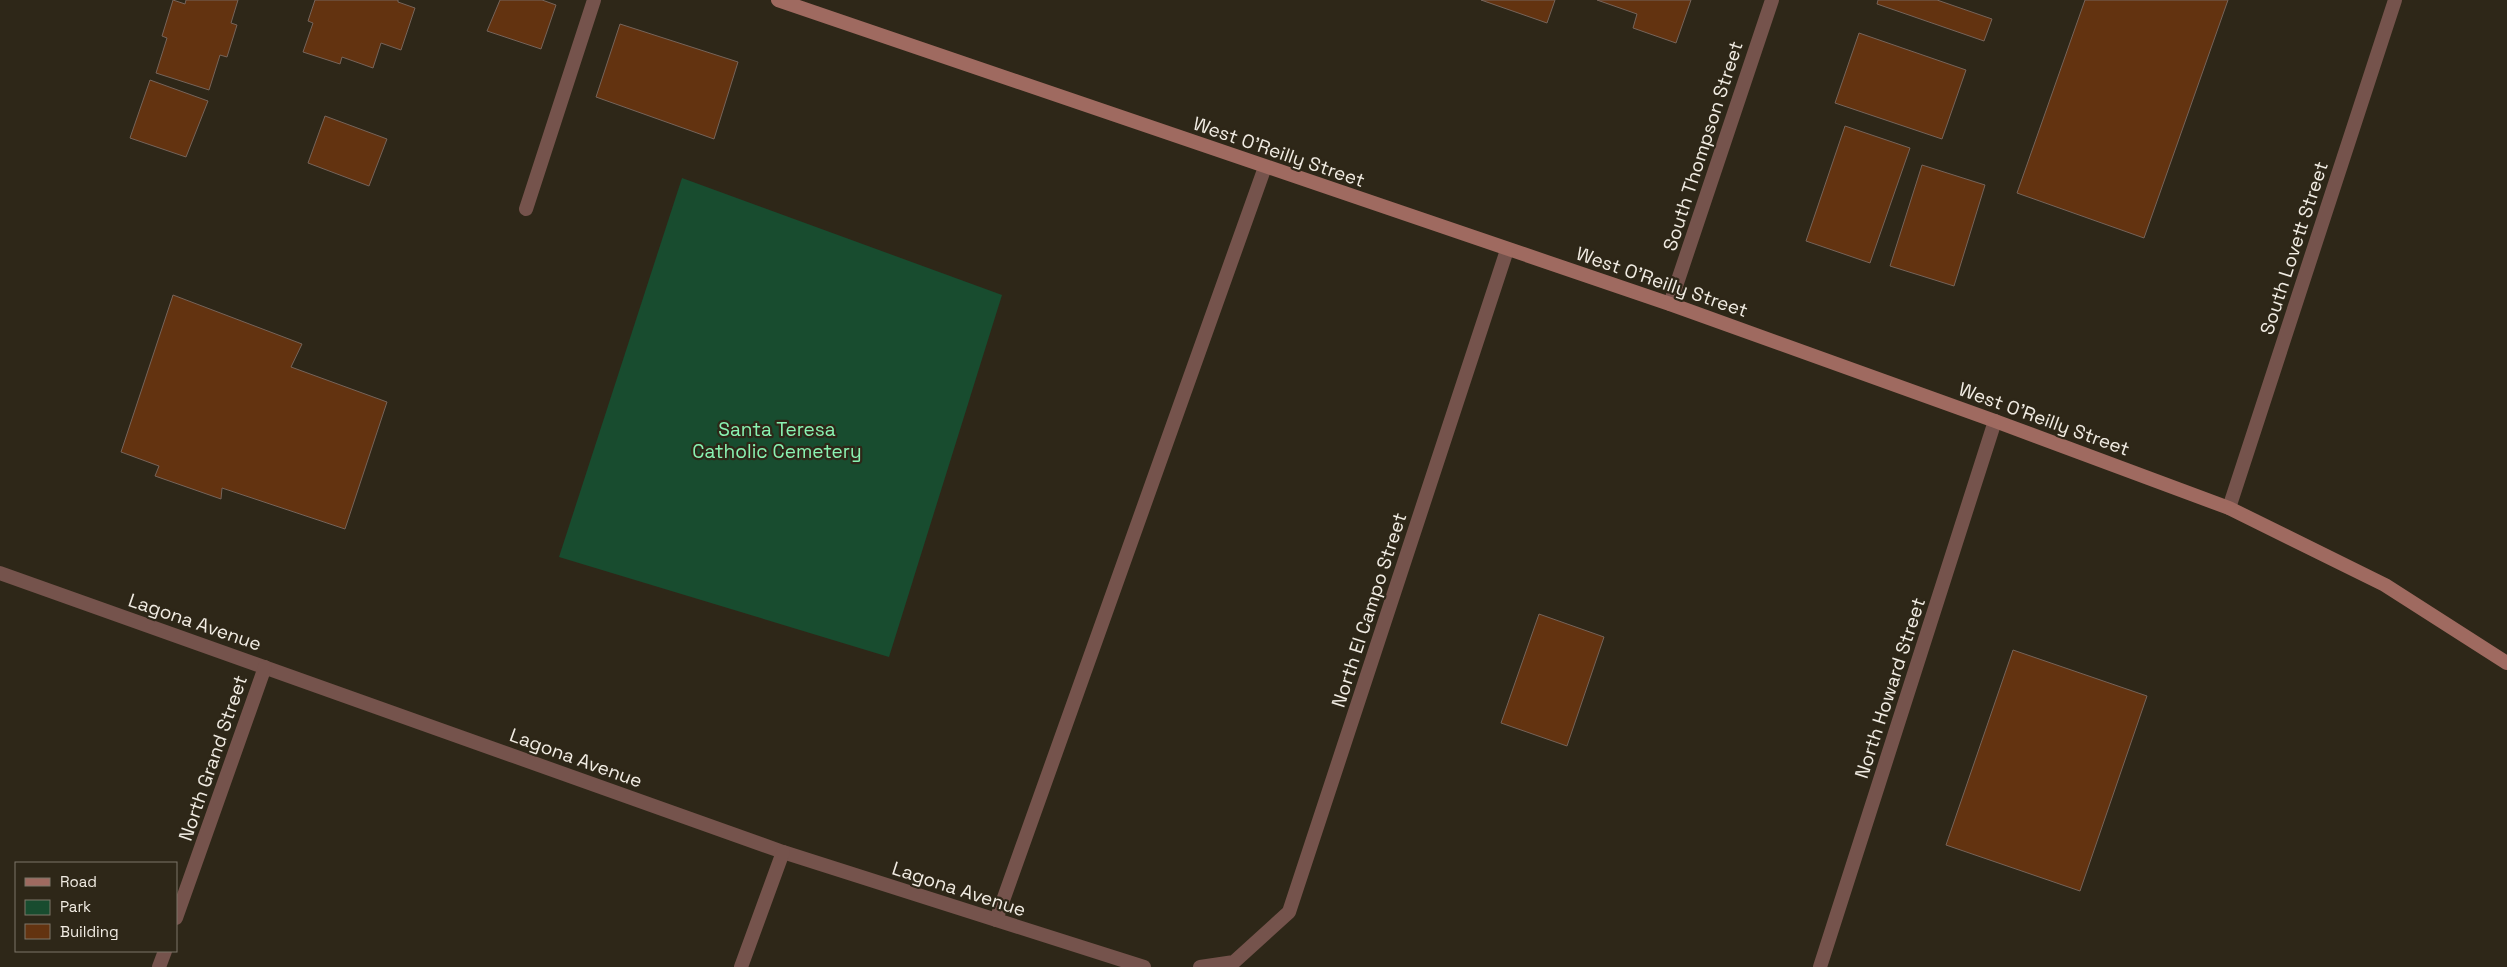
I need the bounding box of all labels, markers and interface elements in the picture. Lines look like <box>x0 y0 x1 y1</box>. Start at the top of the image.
street label: South Thompson Street <box>1657 38 1749 254</box>
street label: West O'Reilly Street <box>1190 111 1368 193</box>
street label: South Lovett Street <box>2254 158 2334 338</box>
street label: West O'Reilly Street <box>1573 241 1751 323</box>
street label: West O'Reilly Street <box>1955 376 2133 462</box>
park label: Santa Teresa Catholic Cemetery <box>692 417 862 464</box>
street label: North El Campo Street <box>1326 509 1412 711</box>
street label: Lagona Avenue <box>125 588 265 656</box>
street label: North Howard Street <box>1849 594 1931 782</box>
street label: North Grand Street <box>173 672 253 844</box>
street label: Lagona Avenue <box>506 722 646 794</box>
street label: Lagona Avenue <box>889 856 1029 922</box>
legend <box>15 862 178 952</box>
text: Road <box>60 872 97 891</box>
text: Park <box>60 897 91 916</box>
text: Building <box>60 922 119 941</box>

